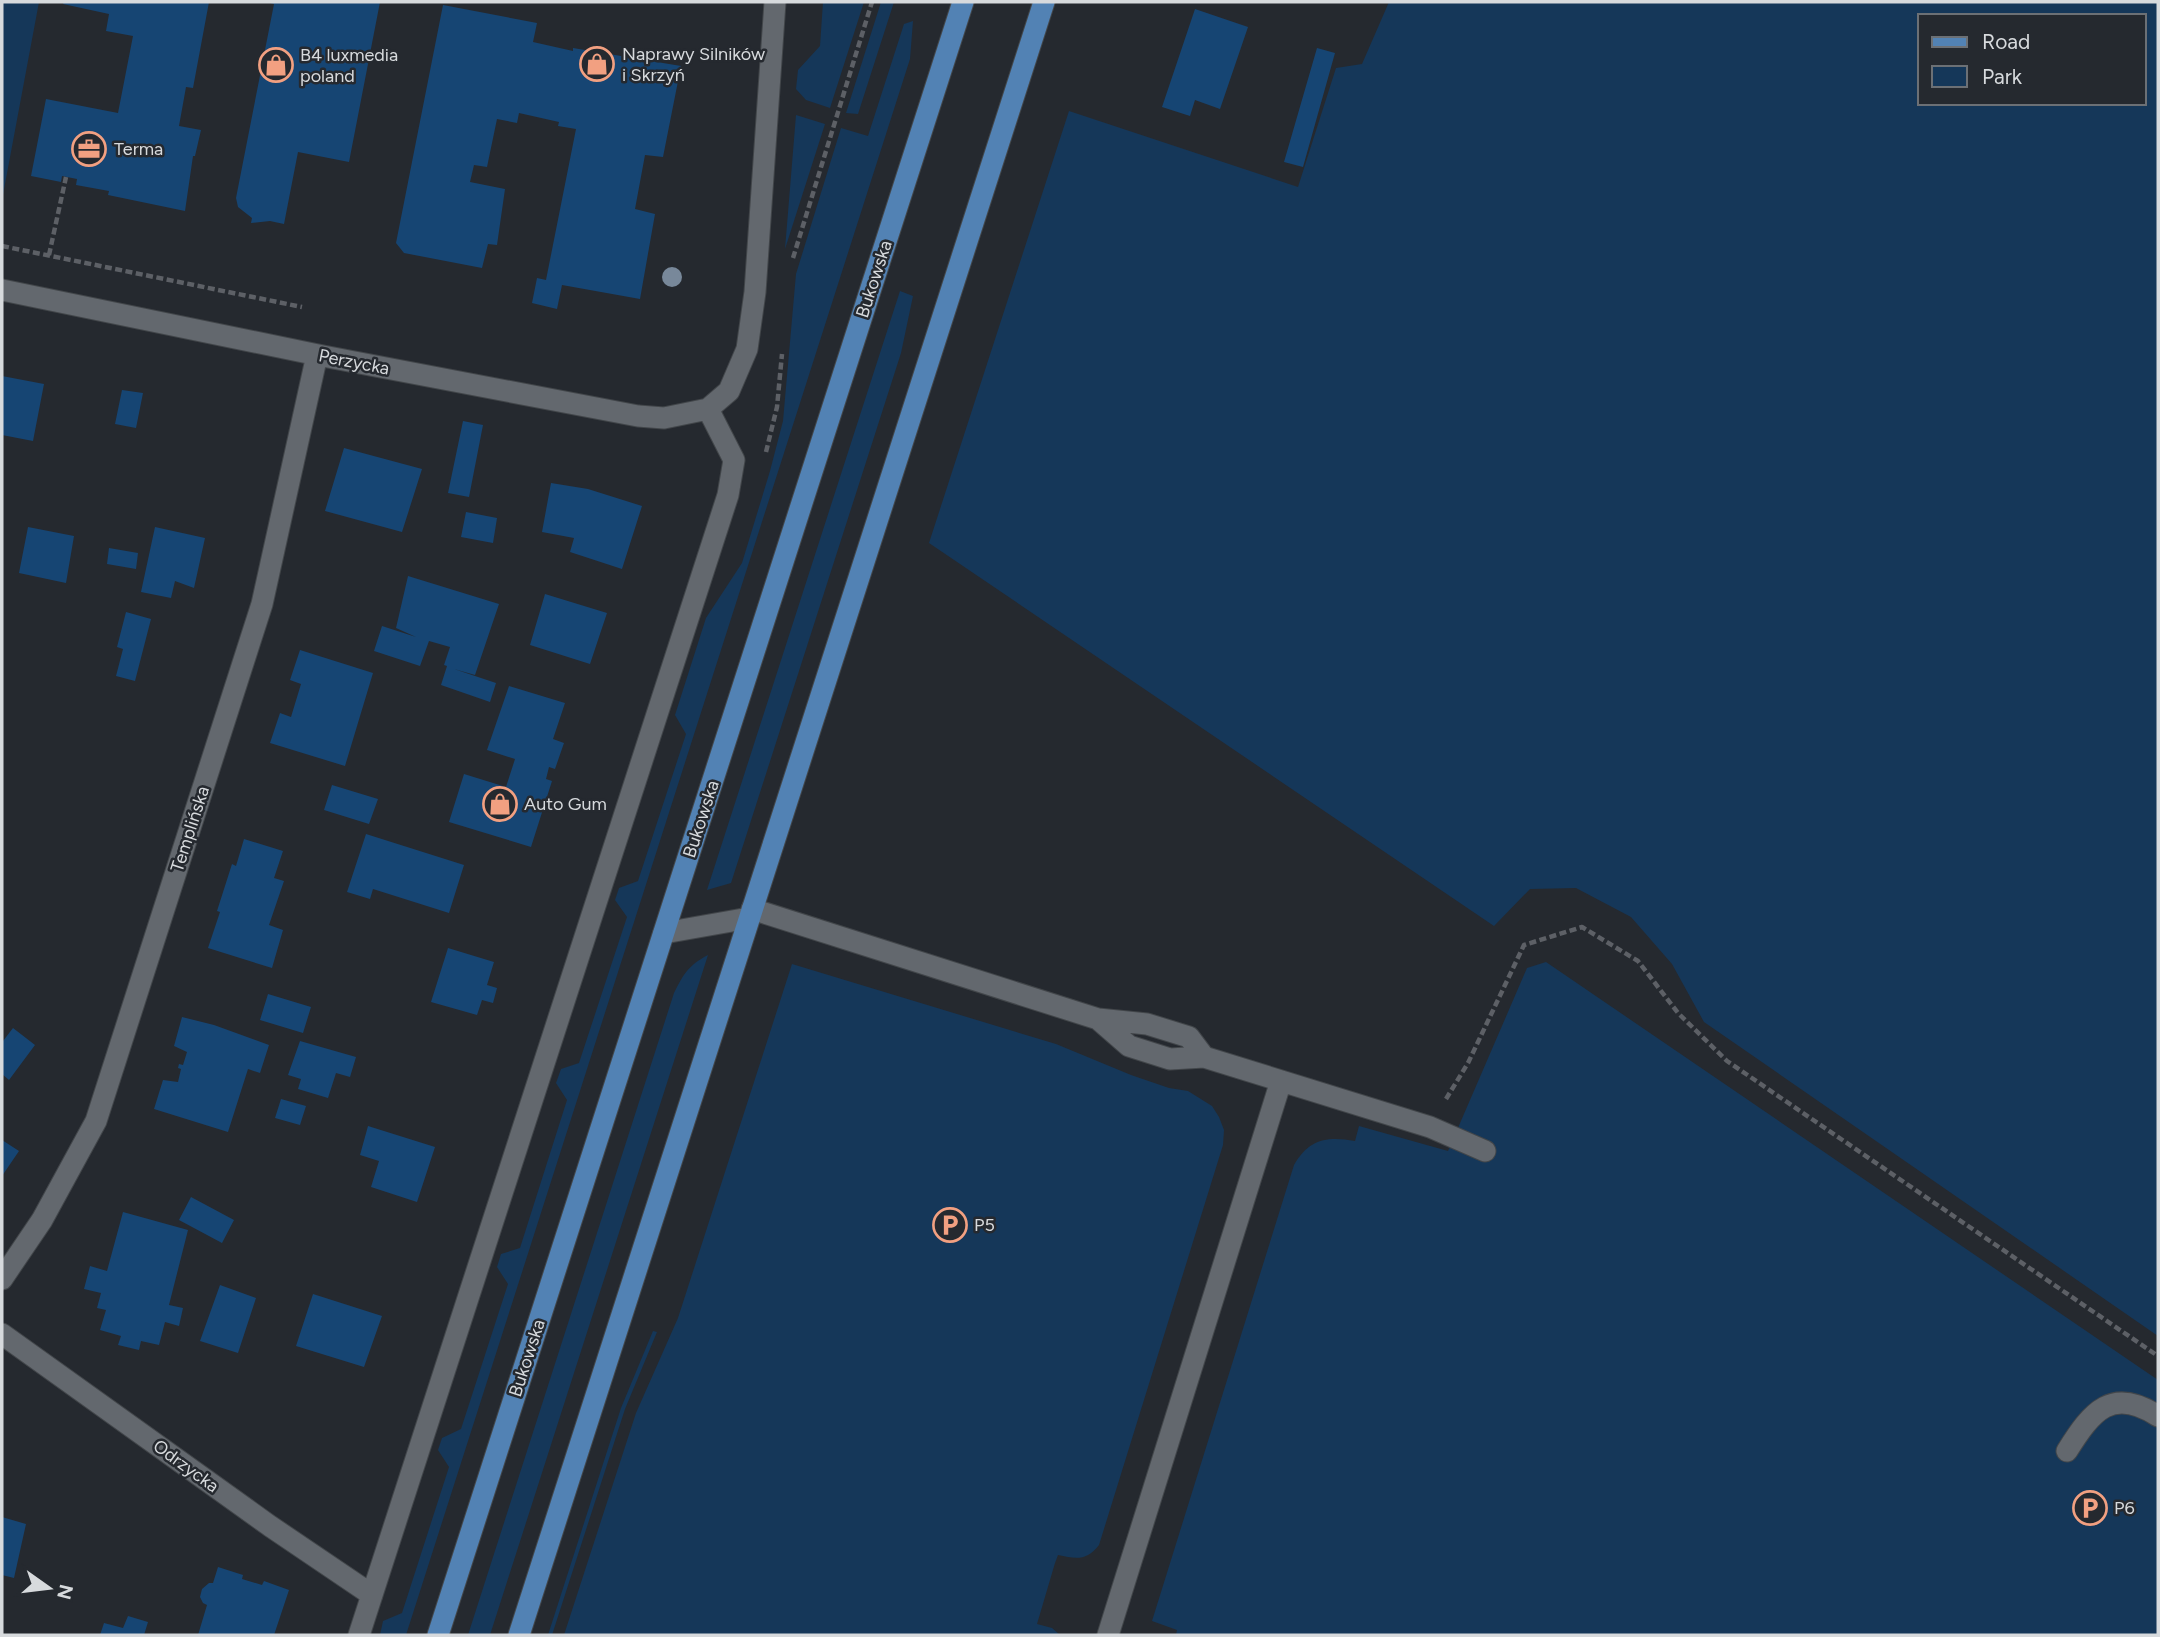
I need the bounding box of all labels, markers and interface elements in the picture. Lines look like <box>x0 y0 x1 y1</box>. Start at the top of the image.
legend <box>1918 14 2146 105</box>
text: Road <box>1982 29 2030 54</box>
place label: Naprawy Silników i Skrzyń <box>622 43 765 86</box>
place label: B4 luxmedia poland <box>300 44 398 87</box>
shop icon: Naprawy Silników i Skrzyń <box>578 45 616 83</box>
shop icon: B4 luxmedia poland <box>257 46 295 84</box>
text: Park <box>1982 64 2023 89</box>
office icon: Terma <box>70 130 108 168</box>
place label: Terma <box>114 138 163 160</box>
street label: Bukowska <box>851 238 897 320</box>
street label: Perzycka <box>317 344 391 380</box>
street label: Bukowska <box>678 778 724 860</box>
street label: Templińska <box>166 783 214 875</box>
shop icon: Auto Gum <box>481 785 519 823</box>
place label: Auto Gum <box>524 793 607 815</box>
parking icon: P5 <box>931 1206 969 1244</box>
place label: P5 <box>974 1214 995 1236</box>
street label: Bukowska <box>504 1317 550 1399</box>
street label: Odrzycka <box>149 1435 223 1497</box>
parking icon: P6 <box>2071 1489 2109 1527</box>
place label: P6 <box>2114 1497 2135 1519</box>
north arrow <box>14 1553 84 1623</box>
text: N <box>52 1582 78 1602</box>

